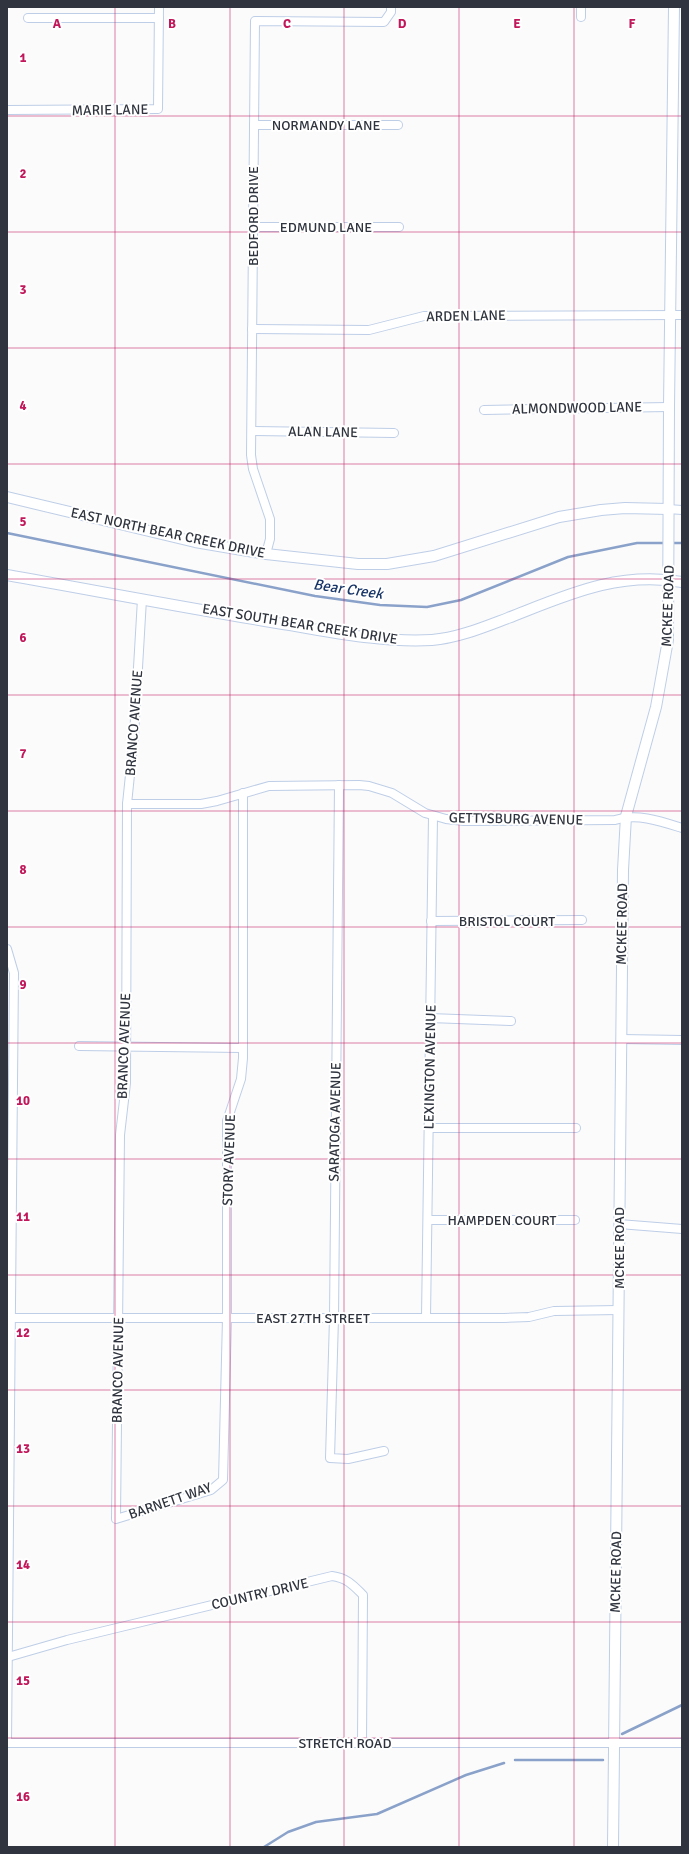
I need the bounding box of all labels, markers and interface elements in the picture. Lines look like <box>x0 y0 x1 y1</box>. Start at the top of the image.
text: A <box>53 16 62 32</box>
text: B <box>168 16 176 32</box>
text: C <box>283 16 291 32</box>
text: D <box>398 16 407 32</box>
text: E <box>513 16 521 32</box>
text: F <box>629 16 636 32</box>
text: 1 <box>19 50 27 66</box>
street label: MARIE LANE <box>72 101 148 119</box>
street label: NORMANDY LANE <box>272 117 380 134</box>
text: 2 <box>19 166 27 182</box>
street label: BEDFORD DRIVE <box>245 166 262 266</box>
street label: EDMUND LANE <box>280 219 372 236</box>
text: 3 <box>19 282 27 298</box>
street label: ARDEN LANE <box>426 307 506 325</box>
text: 4 <box>19 398 27 414</box>
street label: ALMONDWOOD LANE <box>512 398 642 418</box>
street label: ALAN LANE <box>288 423 358 441</box>
street label: EAST NORTH BEAR CREEK DRIVE <box>69 504 267 562</box>
text: 5 <box>19 514 27 530</box>
street label: MCKEE ROAD <box>658 565 678 647</box>
water label: Bear Creek <box>312 575 385 603</box>
street label: EAST SOUTH BEAR CREEK DRIVE <box>201 600 399 648</box>
text: 6 <box>19 630 27 646</box>
street label: BRANCO AVENUE <box>122 669 146 777</box>
text: 7 <box>19 746 27 762</box>
street label: GETTYSBURG AVENUE <box>449 809 583 829</box>
text: 8 <box>19 862 27 878</box>
street label: MCKEE ROAD <box>613 883 631 965</box>
street label: BRISTOL COURT <box>459 913 555 930</box>
text: 9 <box>19 977 27 993</box>
street label: BRANCO AVENUE <box>114 993 134 1099</box>
street label: LEXINGTON AVENUE <box>420 1004 440 1130</box>
street label: SARATOGA AVENUE <box>325 1062 345 1182</box>
text: 10 <box>16 1093 30 1109</box>
street label: STORY AVENUE <box>219 1114 239 1206</box>
street label: MCKEE ROAD <box>611 1207 628 1289</box>
text: 11 <box>16 1209 30 1225</box>
street label: HAMPDEN COURT <box>448 1212 557 1229</box>
street label: EAST 27TH STREET <box>256 1310 370 1327</box>
street label: BRANCO AVENUE <box>109 1317 127 1423</box>
text: 12 <box>16 1325 30 1341</box>
text: 13 <box>16 1441 30 1457</box>
street label: BARNETT WAY <box>126 1479 214 1523</box>
street label: MCKEE ROAD <box>607 1531 625 1613</box>
text: 14 <box>16 1557 30 1573</box>
street label: COUNTRY DRIVE <box>210 1575 310 1613</box>
text: 15 <box>16 1673 30 1689</box>
street label: STRETCH ROAD <box>299 1735 391 1752</box>
text: 16 <box>16 1789 30 1805</box>

